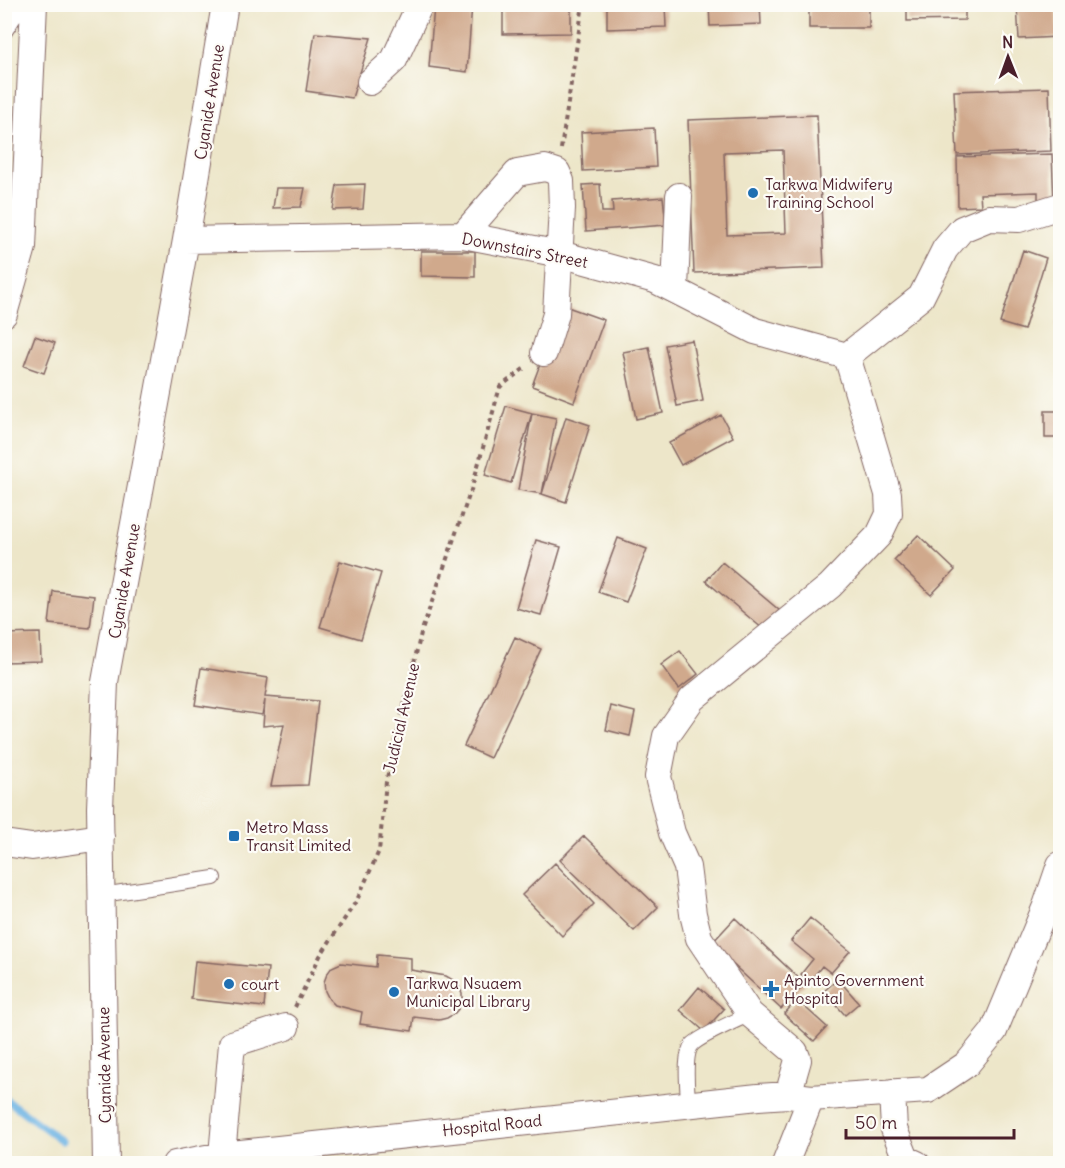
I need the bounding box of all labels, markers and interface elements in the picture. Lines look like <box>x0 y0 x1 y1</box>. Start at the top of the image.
north arrow <box>978 27 1038 87</box>
text: N <box>1002 32 1013 52</box>
street label: Cyanide Avenue <box>190 43 228 161</box>
place label: Tarkwa Midwifery Training School <box>765 174 893 212</box>
marker: Tarkwa Midwifery Training School <box>746 186 760 200</box>
street label: Downstairs Street <box>460 228 590 272</box>
street label: Cyanide Avenue <box>104 522 144 640</box>
street label: Judicial Avenue <box>379 661 423 775</box>
place label: Metro Mass Transit Limited <box>246 817 351 855</box>
marker: Metro Mass Transit Limited <box>227 829 241 843</box>
place label: Apinto Government Hospital <box>784 970 925 1008</box>
place label: Tarkwa Nsuaem Municipal Library <box>406 973 531 1011</box>
place label: court <box>241 974 280 994</box>
marker: court <box>222 977 236 991</box>
marker: Apinto Government Hospital <box>762 980 780 998</box>
marker: Tarkwa Nsuaem Municipal Library <box>387 985 401 999</box>
street label: Cyanide Avenue <box>93 1006 115 1124</box>
scale bar <box>846 1102 1014 1140</box>
street label: Hospital Road <box>441 1110 543 1140</box>
text: 50 m <box>855 1111 897 1134</box>

